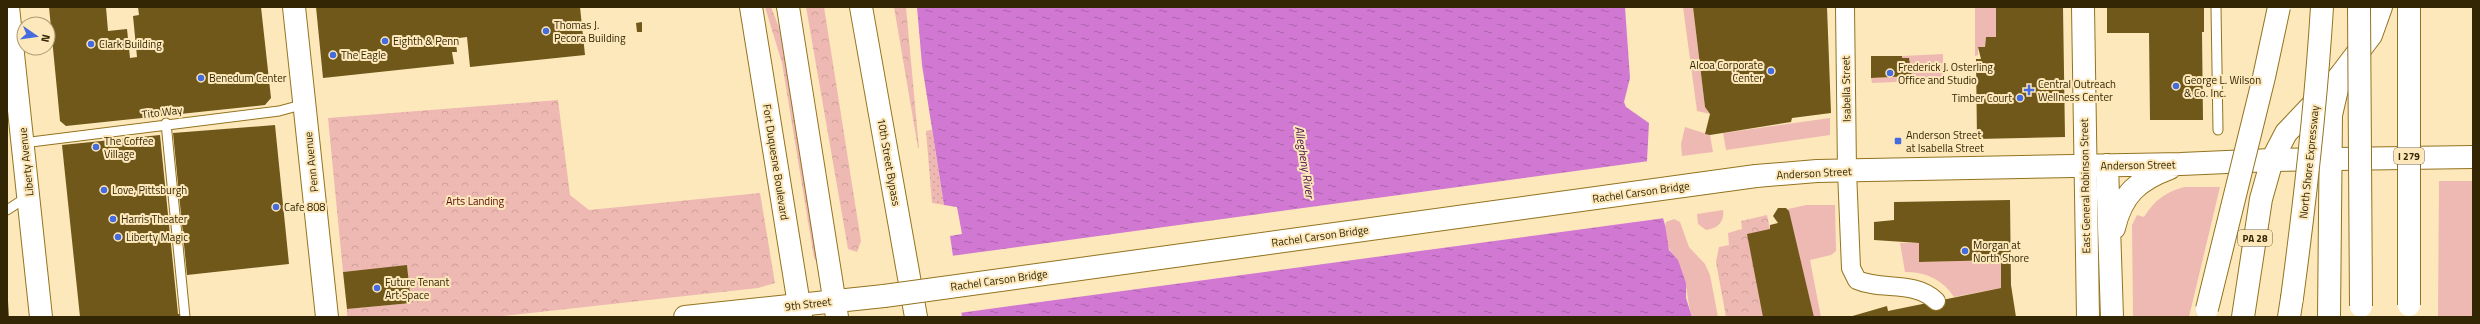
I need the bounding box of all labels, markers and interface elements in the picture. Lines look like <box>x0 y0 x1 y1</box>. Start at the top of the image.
north arrow <box>16 16 56 56</box>
place label: Thomas J. Pecora Building <box>554 17 626 46</box>
marker: Thomas J. Pecora Building <box>541 26 551 36</box>
text: N <box>37 33 54 44</box>
place label: Eighth & Penn <box>393 33 459 49</box>
place label: Clark Building <box>99 36 162 52</box>
marker: Eighth & Penn <box>380 36 390 46</box>
marker: Clark Building <box>86 39 96 49</box>
place label: The Eagle <box>341 47 386 63</box>
marker: The Eagle <box>328 50 338 60</box>
street label: Isabella Street <box>1837 56 1855 122</box>
place label: Alcoa Corporate Center <box>1690 57 1763 86</box>
place label: Frederick J. Osterling Office and Studio <box>1898 59 1993 88</box>
marker: Alcoa Corporate Center <box>1766 66 1776 76</box>
marker: Frederick J. Osterling Office and Studio <box>1885 68 1895 78</box>
place label: Benedum Center <box>209 70 287 86</box>
place label: George L. Wilson & Co. Inc. <box>2184 72 2261 101</box>
marker: Benedum Center <box>196 73 206 83</box>
place label: Central Outreach Wellness Center <box>2038 76 2116 105</box>
marker: George L. Wilson & Co. Inc. <box>2171 81 2181 91</box>
marker: Central Outreach Wellness Center <box>2023 84 2035 96</box>
place label: Timber Court <box>1952 90 2012 106</box>
marker: Timber Court <box>2015 93 2025 103</box>
street label: Tito Way <box>141 102 184 122</box>
street label: Fort Duquesne Boulevard <box>759 103 793 221</box>
street label: North Shore Expressway <box>2295 104 2323 219</box>
street label: 10th Street Bypass <box>873 117 905 207</box>
street label: East General Robinson Street <box>2076 118 2094 254</box>
water label: Allegheny River <box>1290 125 1320 201</box>
street label: Liberty Avenue <box>14 126 38 197</box>
place label: Anderson Street at Isabella Street <box>1906 127 1984 156</box>
street label: Penn Avenue <box>300 131 322 193</box>
place label: The Coffee Village <box>104 133 154 162</box>
marker: Anderson Street at Isabella Street <box>1893 136 1903 146</box>
marker: The Coffee Village <box>91 142 101 152</box>
road number: I 279 <box>2394 148 2424 164</box>
street label: Anderson Street <box>2100 156 2176 174</box>
street label: Anderson Street <box>1776 163 1852 183</box>
street label: Rachel Carson Bridge <box>1591 177 1691 207</box>
place label: Love, Pittsburgh <box>112 182 187 198</box>
marker: Love, Pittsburgh <box>99 185 109 195</box>
park label: Arts Landing <box>446 193 504 209</box>
place label: Cafe 808 <box>284 199 326 215</box>
marker: Cafe 808 <box>271 202 281 212</box>
place label: Harris Theater <box>121 211 188 227</box>
marker: Harris Theater <box>108 214 118 224</box>
street label: Rachel Carson Bridge <box>1270 221 1370 251</box>
place label: Liberty Magic <box>126 229 188 245</box>
road number: PA 28 <box>2238 230 2272 246</box>
marker: Liberty Magic <box>113 232 123 242</box>
place label: Morgan at North Shore <box>1973 237 2030 266</box>
marker: Morgan at North Shore <box>1960 246 1970 256</box>
street label: Rachel Carson Bridge <box>949 265 1049 295</box>
place label: Future Tenant Art Space <box>385 274 449 303</box>
marker: Future Tenant Art Space <box>372 283 382 293</box>
street label: 9th Street <box>784 293 832 315</box>

